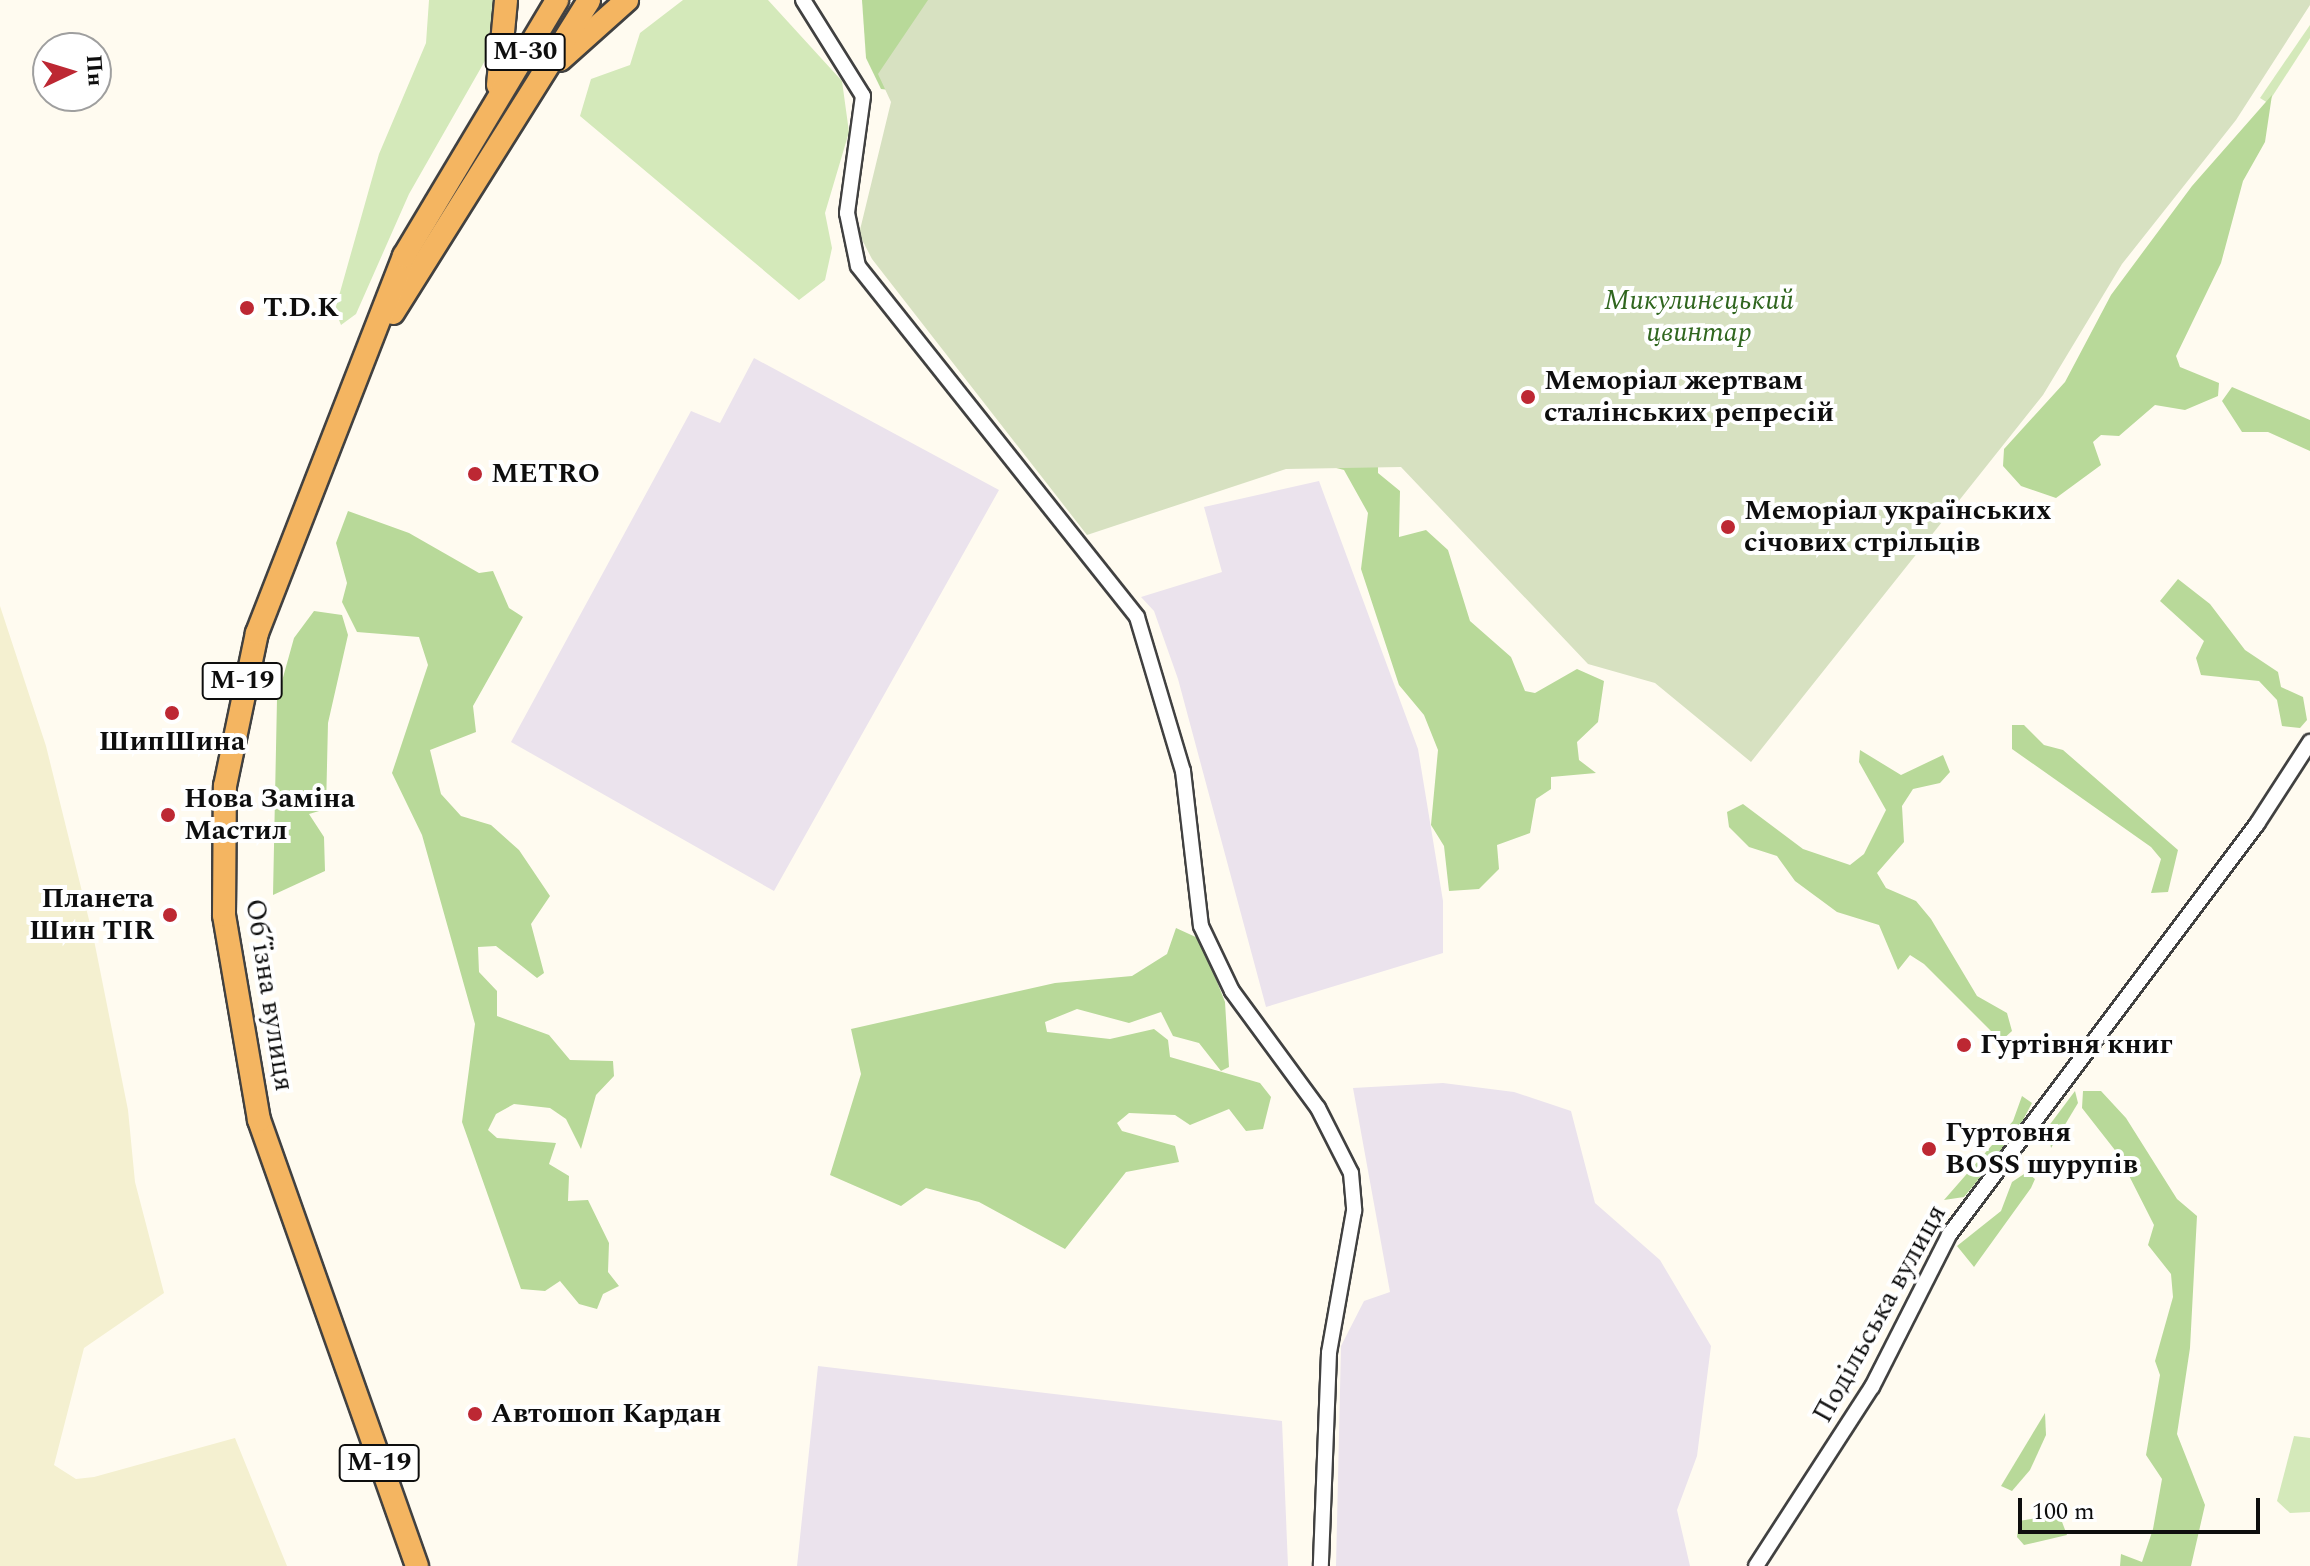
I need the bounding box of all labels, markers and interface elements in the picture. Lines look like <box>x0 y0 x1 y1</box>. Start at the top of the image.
road number: М-30 <box>483 30 567 74</box>
north arrow <box>32 32 112 112</box>
text: Пн <box>77 53 112 87</box>
park label: Микулинецький цвинтар <box>1604 284 1794 350</box>
place label: T.D.K <box>263 291 339 325</box>
marker: T.D.K <box>238 299 256 317</box>
place label: Меморіал жертвам сталінських репресій <box>1544 364 1834 430</box>
marker: Меморіал жертвам сталінських репресій <box>1519 388 1537 406</box>
place label: METRO <box>491 457 600 491</box>
marker: METRO <box>466 465 484 483</box>
place label: Меморіал українських січових стрільців <box>1744 494 2051 560</box>
marker: Меморіал українських січових стрільців <box>1719 518 1737 536</box>
road number: М-19 <box>200 659 284 703</box>
marker: ШипШина <box>163 704 181 722</box>
place label: ШипШина <box>99 725 245 759</box>
place label: Нова Заміна Мастил <box>184 782 355 848</box>
marker: Нова Заміна Мастил <box>159 806 177 824</box>
place label: Планета Шин TIR <box>29 882 154 948</box>
street label: Обʼїзна вулиця <box>237 896 301 1094</box>
marker: Планета Шин TIR <box>161 906 179 924</box>
place label: Гуртівня книг <box>1980 1028 2173 1062</box>
marker: Гуртівня книг <box>1955 1036 1973 1054</box>
place label: Гуртовня BOSS шурупів <box>1945 1116 2138 1182</box>
marker: Гуртовня BOSS шурупів <box>1920 1140 1938 1158</box>
street label: Подільська вулиця <box>1806 1199 1954 1429</box>
place label: Автошоп Кардан <box>491 1397 721 1431</box>
marker: Автошоп Кардан <box>466 1405 484 1423</box>
road number: М-19 <box>337 1441 421 1485</box>
scale bar <box>2022 1482 2264 1532</box>
text: 100 m <box>2032 1494 2095 1530</box>

